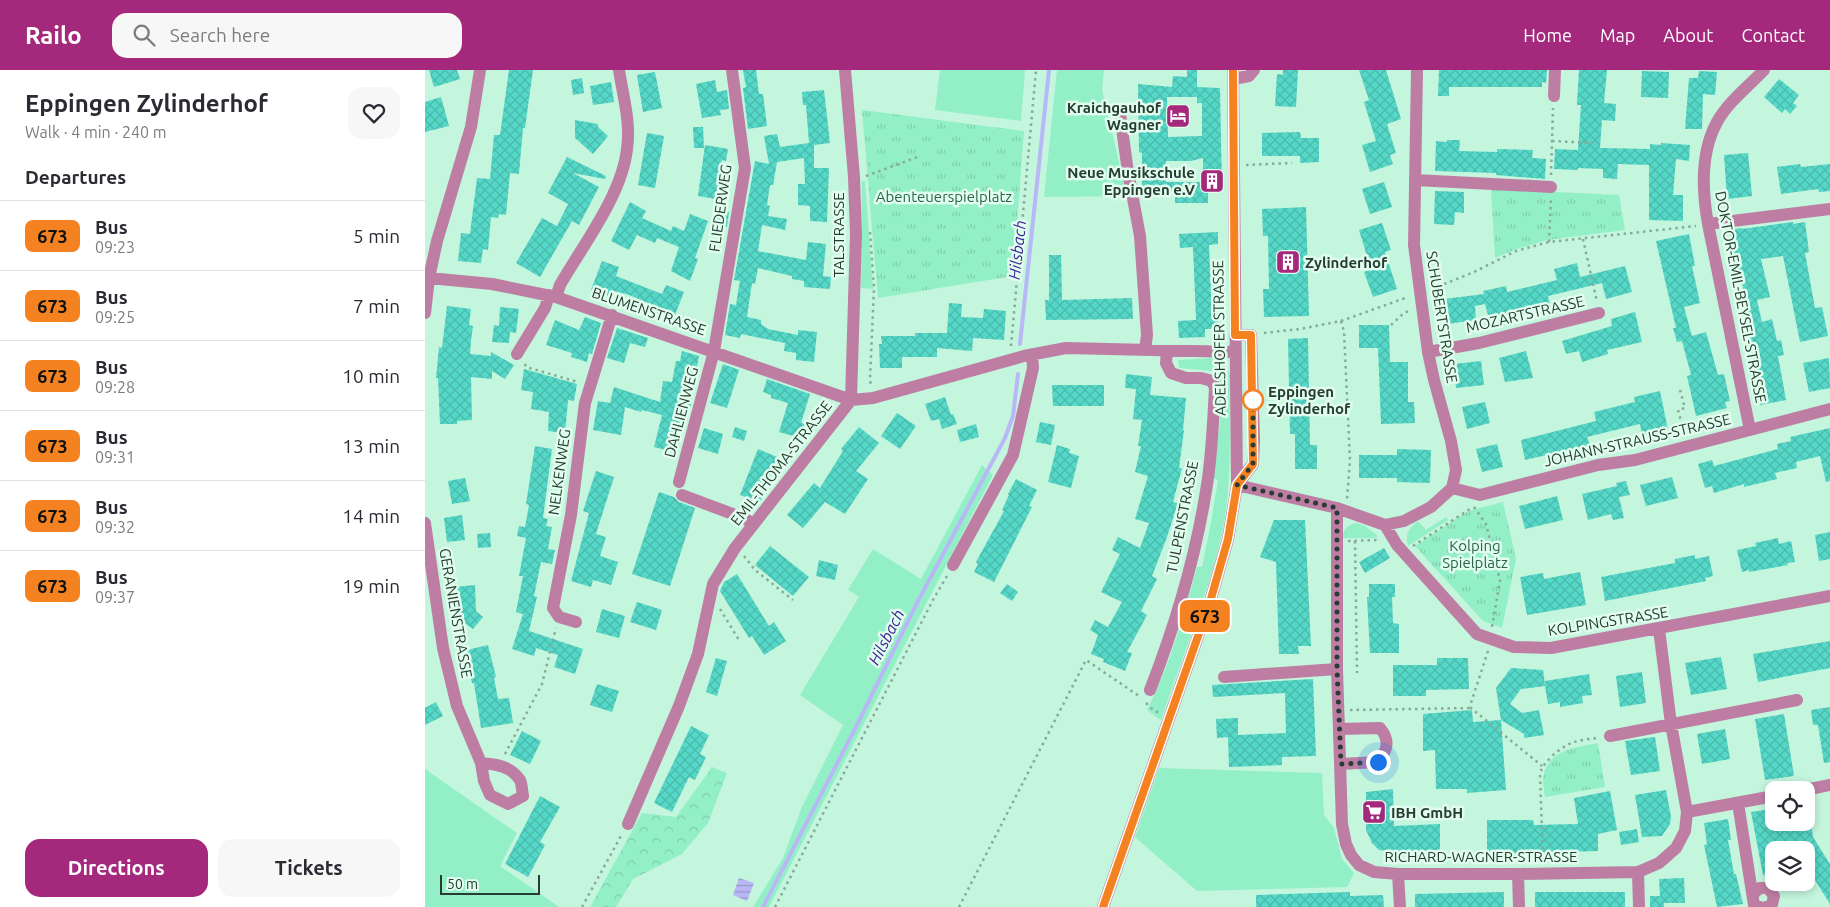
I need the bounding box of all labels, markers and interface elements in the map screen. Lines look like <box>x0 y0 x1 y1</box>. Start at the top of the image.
search box <box>112 13 462 58</box>
icon: search <box>130 21 158 49</box>
text: Railo <box>25 22 82 49</box>
text: Search here <box>170 24 270 46</box>
text: Home <box>1523 25 1572 45</box>
text: Map <box>1600 25 1635 45</box>
text: About <box>1663 25 1713 45</box>
text: Contact <box>1741 25 1805 45</box>
button: heart <box>348 87 400 139</box>
text: Eppingen Zylinderhof <box>25 90 268 117</box>
place label: Kraichgauhof Wagner <box>1067 99 1162 133</box>
hotel icon: Kraichgauhof Wagner <box>1165 103 1191 129</box>
text: Walk · 4 min · 240 m <box>25 123 167 141</box>
street label: FLIEDERWEG <box>705 163 735 253</box>
place label: Neue Musikschule Eppingen e.V <box>1067 164 1195 198</box>
text: Departures <box>25 166 126 188</box>
building icon: Neue Musikschule Eppingen e.V <box>1199 168 1225 194</box>
park label: Abenteuerspielplatz <box>876 188 1012 205</box>
street label: DOKTOR-EMIL-BEYSEL-STRASSE <box>1712 190 1770 404</box>
street label: TALSTRASSE <box>830 192 847 278</box>
text: Bus <box>95 216 128 238</box>
water label: Hilsbach <box>1005 219 1029 281</box>
text: 5 min <box>353 225 400 247</box>
text: 673 <box>37 226 68 246</box>
text: 09:23 <box>95 238 135 256</box>
building icon: Zylinderhof <box>1275 249 1301 275</box>
street label: SCHUBERTSTRASSE <box>1423 250 1461 384</box>
place label: Zylinderhof <box>1305 254 1388 271</box>
street label: ADELSHOFER STRASSE <box>1209 260 1229 416</box>
street label: BLUMENSTRASSE <box>590 284 708 338</box>
text: Bus <box>95 286 128 308</box>
street label: MOZARTSTRASSE <box>1464 292 1586 336</box>
text: 7 min <box>353 295 400 317</box>
text: 673 <box>37 296 68 316</box>
text: 09:25 <box>95 308 135 326</box>
text: Bus <box>95 356 128 378</box>
text: 10 min <box>342 365 400 387</box>
street label: DAHLIENWEG <box>661 365 701 459</box>
text: 673 <box>37 366 68 386</box>
text: 09:28 <box>95 378 135 396</box>
place label: Eppingen Zylinderhof <box>1268 383 1351 417</box>
marker: Eppingen Zylinderhof <box>1242 389 1264 411</box>
street label: EMIL-THOMA-STRASSE <box>727 397 835 529</box>
street label: JOHANN-STRAUSS-STRASSE <box>1542 410 1732 470</box>
text: Bus <box>95 426 128 448</box>
street label: NELKENWEG <box>545 428 573 516</box>
text: 13 min <box>342 435 400 457</box>
text: 673 <box>37 436 68 456</box>
text: 09:31 <box>95 448 135 466</box>
street label: TULPENSTRASSE <box>1163 459 1201 575</box>
text: Bus <box>95 496 128 518</box>
text: 14 min <box>342 505 400 527</box>
text: 673 <box>37 506 68 526</box>
text: 09:32 <box>95 518 135 536</box>
park label: Kolping Spielplatz <box>1442 537 1508 571</box>
street label: GERANIENSTRASSE <box>436 547 476 679</box>
text: Bus <box>95 566 128 588</box>
text: 19 min <box>342 575 400 597</box>
text: 673 <box>37 576 68 596</box>
text: 09:37 <box>95 588 135 606</box>
line badge: 673 <box>1176 600 1234 632</box>
street label: KOLPINGSTRASSE <box>1547 603 1669 639</box>
water label: Hilsbach <box>864 606 908 668</box>
text: 673 <box>1190 606 1220 626</box>
your location <box>1366 750 1391 775</box>
map controls <box>1765 781 1815 891</box>
button: locate <box>1765 781 1815 831</box>
supermarket icon: IBH GmbH <box>1361 799 1387 825</box>
place label: IBH GmbH <box>1391 804 1463 821</box>
button: Directions <box>25 839 208 897</box>
button: Tickets <box>218 839 400 897</box>
button: layers <box>1765 841 1815 891</box>
street label: RICHARD-WAGNER-STRASSE <box>1384 848 1578 865</box>
scale bar <box>440 872 540 895</box>
text: 50 m <box>447 876 478 892</box>

